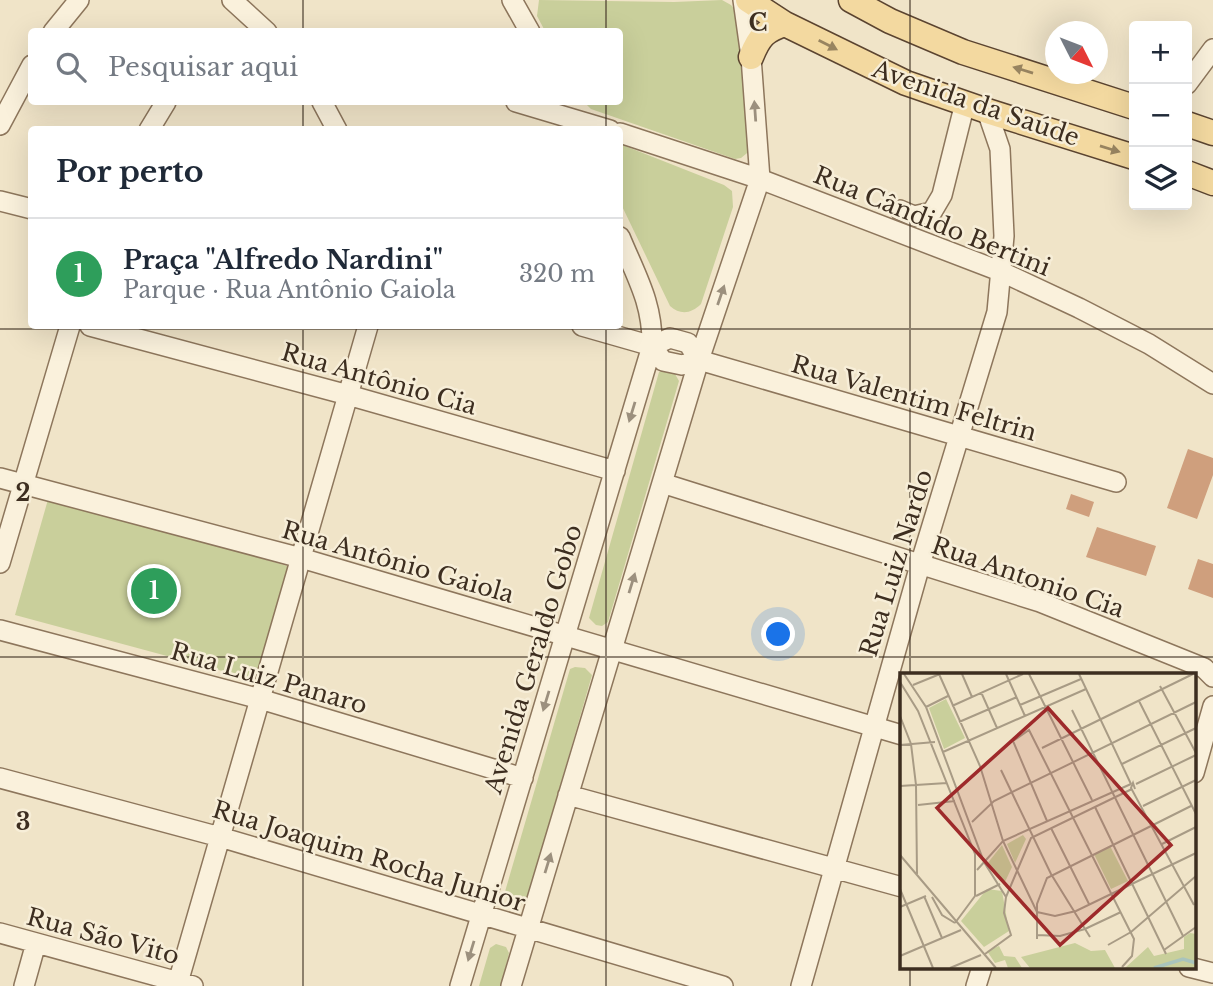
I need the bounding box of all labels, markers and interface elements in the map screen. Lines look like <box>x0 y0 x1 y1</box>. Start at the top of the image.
text: C <box>749 9 767 37</box>
north arrow <box>1045 21 1108 84</box>
map controls <box>1129 21 1192 210</box>
button: + <box>1129 21 1192 84</box>
search box <box>28 28 623 105</box>
one-way arrow <box>819 39 839 51</box>
icon: search <box>52 48 90 86</box>
text: Pesquisar aqui <box>108 51 298 83</box>
street label: Avenida da Saúde <box>868 54 1083 152</box>
one-way arrow <box>1012 65 1033 75</box>
button: − <box>1129 84 1192 147</box>
one-way arrow <box>749 100 760 122</box>
one-way arrow <box>1100 144 1121 155</box>
button: layers <box>1129 147 1192 210</box>
text: Por perto <box>56 153 204 190</box>
street label: Rua Cândido Bertini <box>809 160 1055 282</box>
text: Praça "Alfredo Nardini" <box>123 244 443 276</box>
text: 1 <box>74 260 84 288</box>
text: 320 m <box>519 260 595 288</box>
text: Parque · Rua Antônio Gaiola <box>123 276 456 304</box>
one-way arrow <box>716 284 727 305</box>
street label: Rua Antônio Cia <box>278 337 481 421</box>
street label: Rua Valentim Feltrin <box>788 349 1040 447</box>
one-way arrow <box>627 402 637 423</box>
street label: Rua Luiz Nardo <box>854 466 938 660</box>
text: 2 <box>16 479 30 507</box>
street label: Rua Antônio Gaiola <box>279 515 518 609</box>
street label: Avenida Geraldo Gobo <box>478 521 588 798</box>
street label: Rua Antonio Cia <box>928 530 1129 624</box>
pin: 1 <box>131 565 177 617</box>
one-way arrow <box>627 572 637 593</box>
your location <box>761 617 795 651</box>
street label: Rua Luiz Panaro <box>167 636 371 720</box>
inset map <box>900 673 1196 968</box>
one-way arrow <box>540 691 550 712</box>
street label: Rua Joaquim Rocha Junior <box>209 794 530 918</box>
text: 3 <box>16 808 30 836</box>
one-way arrow <box>543 853 553 874</box>
street label: Rua São Vito <box>23 902 183 970</box>
one-way arrow <box>466 940 476 961</box>

